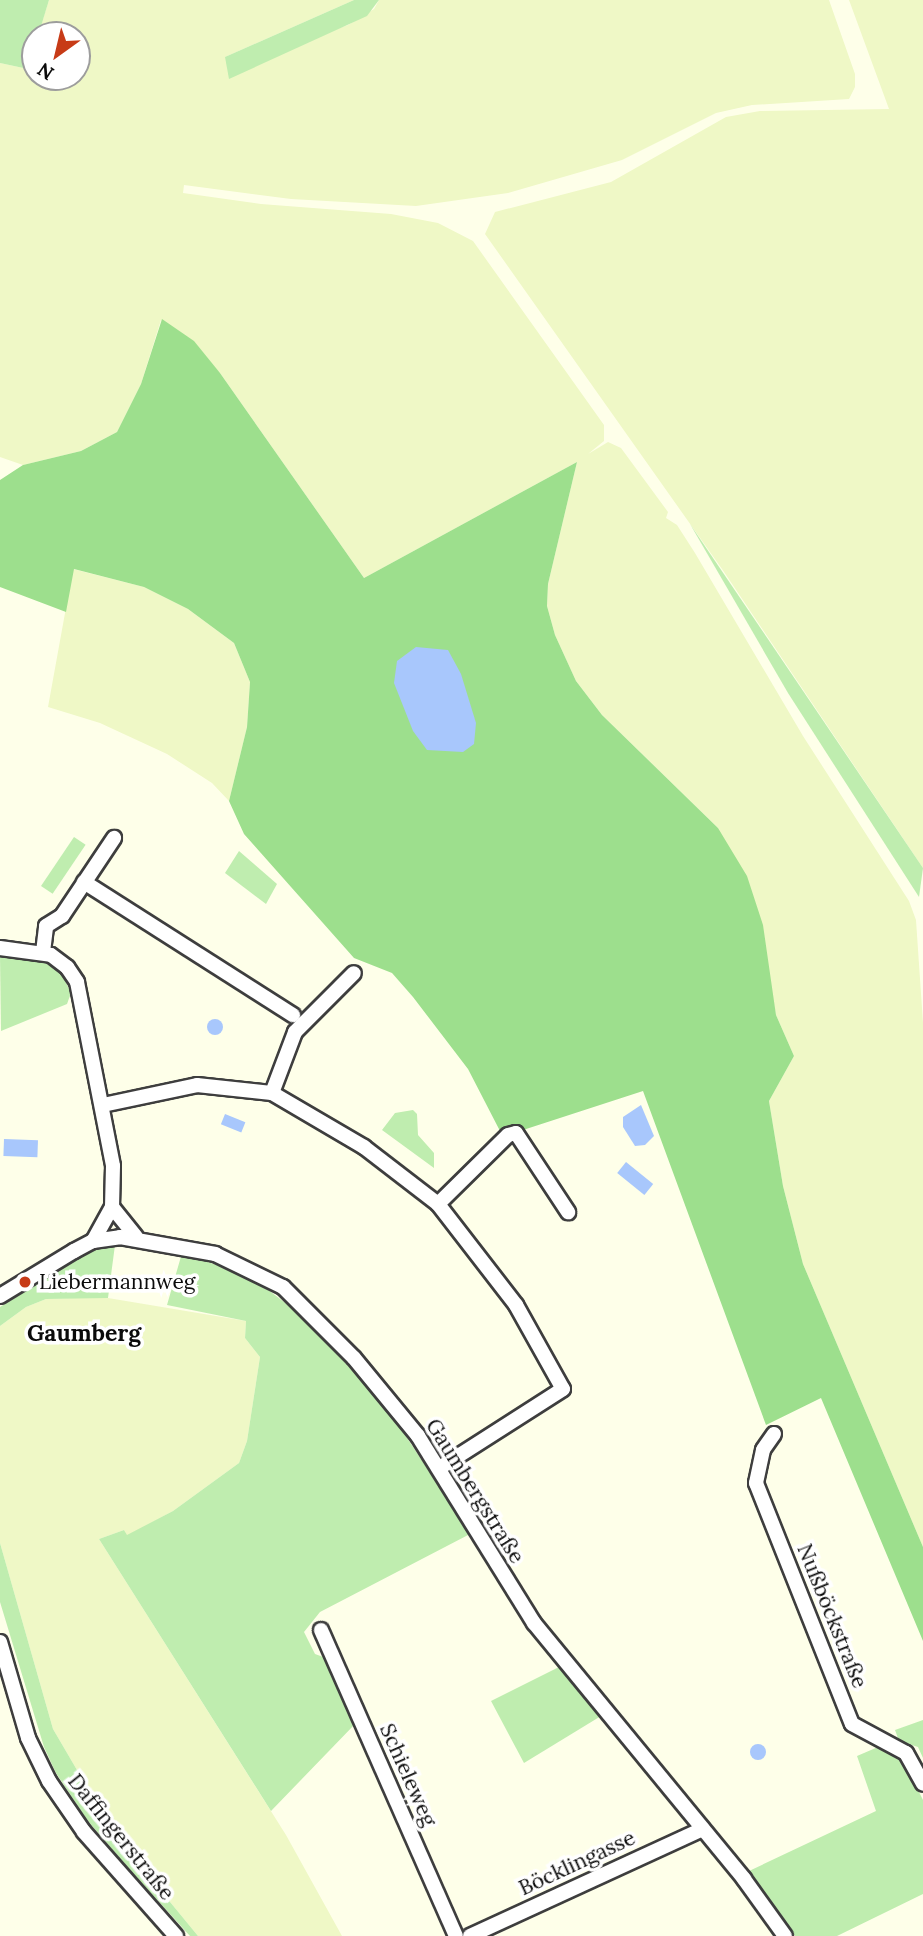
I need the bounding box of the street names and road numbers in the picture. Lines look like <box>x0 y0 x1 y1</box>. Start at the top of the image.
street label: Gaumbergstraße <box>420 1414 530 1568</box>
street label: Nußböckstraße <box>792 1540 872 1692</box>
street label: Schieleweg <box>374 1720 442 1830</box>
street label: Daffingerstraße <box>62 1769 180 1905</box>
street label: Böcklingasse <box>515 1825 639 1901</box>

